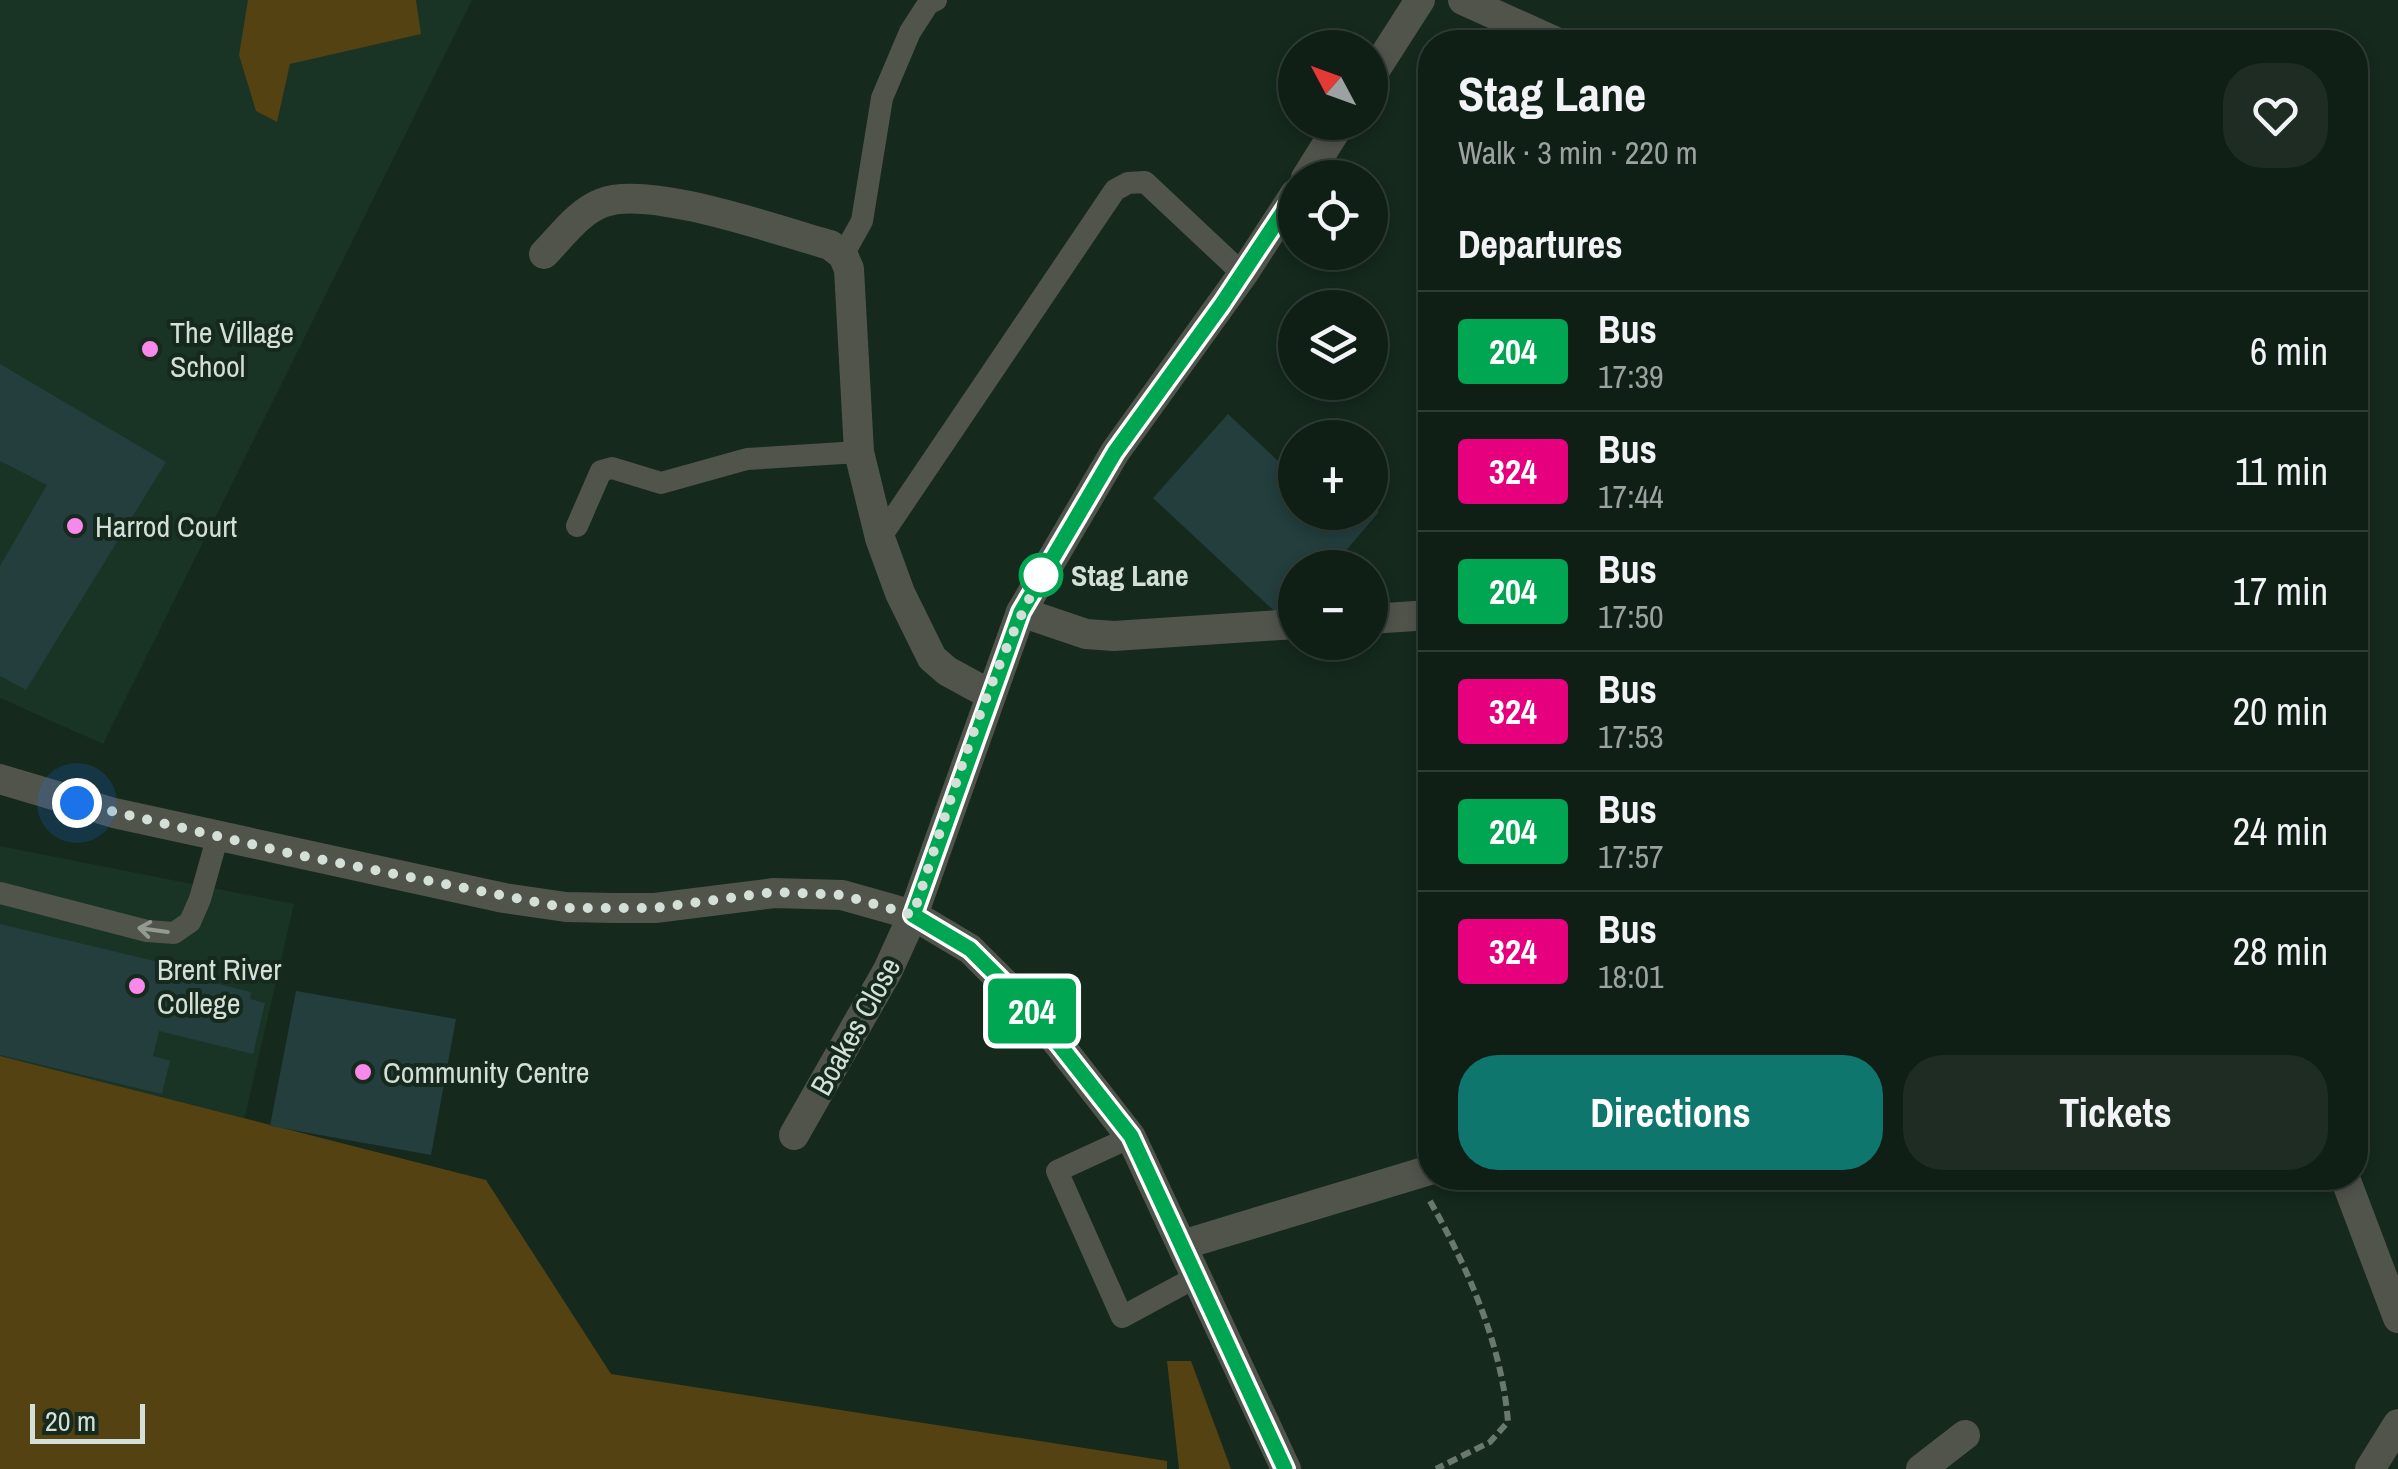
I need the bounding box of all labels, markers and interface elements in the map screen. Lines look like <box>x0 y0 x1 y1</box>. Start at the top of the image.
north arrow <box>1278 30 1388 140</box>
map controls <box>1278 30 1388 660</box>
text: Stag Lane <box>1458 61 1646 126</box>
button: heart <box>2223 63 2328 168</box>
text: Walk · 3 min · 220 m <box>1458 131 1698 174</box>
button: locate <box>1278 160 1388 270</box>
text: Departures <box>1458 219 1623 270</box>
button: layers <box>1278 290 1388 400</box>
text: Bus <box>1598 304 1657 355</box>
place label: The Village School <box>170 312 294 386</box>
text: 6 min <box>2250 326 2328 377</box>
text: 204 <box>1489 328 1537 375</box>
marker: The Village School <box>139 338 161 360</box>
text: 17:39 <box>1598 355 1664 398</box>
button: + <box>1278 420 1388 530</box>
text: Bus <box>1598 424 1657 475</box>
text: 11 min <box>2235 446 2328 497</box>
text: 324 <box>1489 448 1537 495</box>
text: 17:44 <box>1598 475 1664 518</box>
place label: Harrod Court <box>95 506 237 546</box>
marker: Harrod Court <box>64 515 86 537</box>
text: Bus <box>1598 544 1657 595</box>
button: − <box>1278 550 1388 660</box>
marker: Stag Lane <box>1020 554 1062 596</box>
place label: Stag Lane <box>1071 555 1189 595</box>
text: 17 min <box>2233 566 2328 617</box>
text: 204 <box>1489 568 1537 615</box>
text: 17:50 <box>1598 595 1664 638</box>
text: Bus <box>1598 664 1657 715</box>
text: 20 min <box>2233 686 2328 737</box>
text: 324 <box>1489 688 1537 735</box>
text: 17:53 <box>1598 715 1664 758</box>
your location <box>52 778 102 828</box>
text: Bus <box>1598 784 1657 835</box>
text: 24 min <box>2233 806 2328 857</box>
text: 204 <box>1489 808 1537 855</box>
text: 17:57 <box>1598 835 1664 878</box>
text: Bus <box>1598 904 1657 955</box>
one-way arrow <box>137 921 169 939</box>
text: 28 min <box>2233 926 2328 977</box>
text: 324 <box>1489 928 1537 975</box>
place label: Brent River College <box>157 949 282 1023</box>
street label: Boakes Close <box>801 950 909 1102</box>
text: 18:01 <box>1598 955 1664 998</box>
marker: Brent River College <box>126 975 148 997</box>
line badge: 204 <box>974 978 1090 1044</box>
text: 204 <box>1008 988 1056 1035</box>
place label: Community Centre <box>383 1052 589 1092</box>
button: Directions <box>1458 1055 1883 1170</box>
button: Tickets <box>1903 1055 2328 1170</box>
marker: Community Centre <box>352 1061 374 1083</box>
scale bar <box>30 1399 145 1444</box>
text: 20 m <box>45 1402 96 1440</box>

